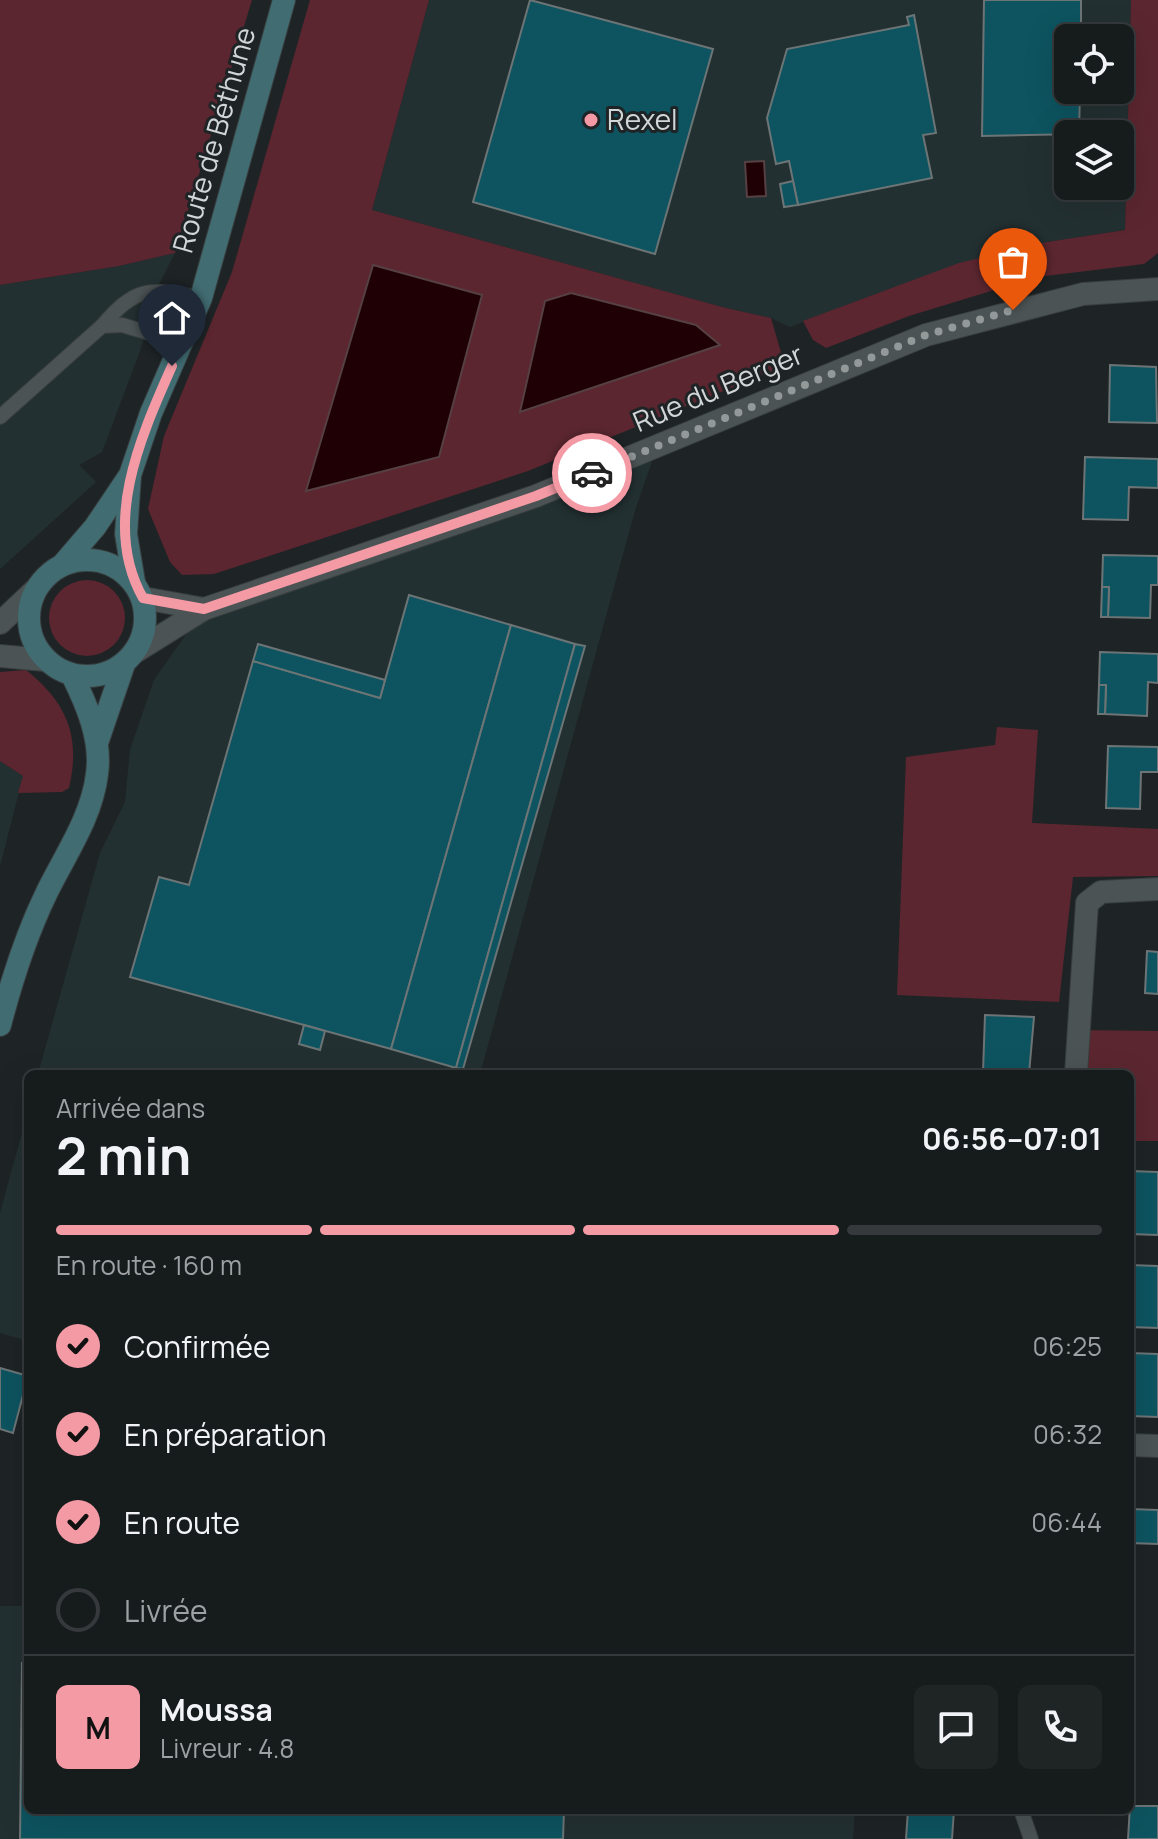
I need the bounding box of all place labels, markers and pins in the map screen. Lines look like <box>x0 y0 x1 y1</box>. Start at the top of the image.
place label: Rexel <box>607 100 678 138</box>
marker: Rexel <box>582 111 600 129</box>
pin <box>979 228 1047 310</box>
pin <box>138 284 206 366</box>

